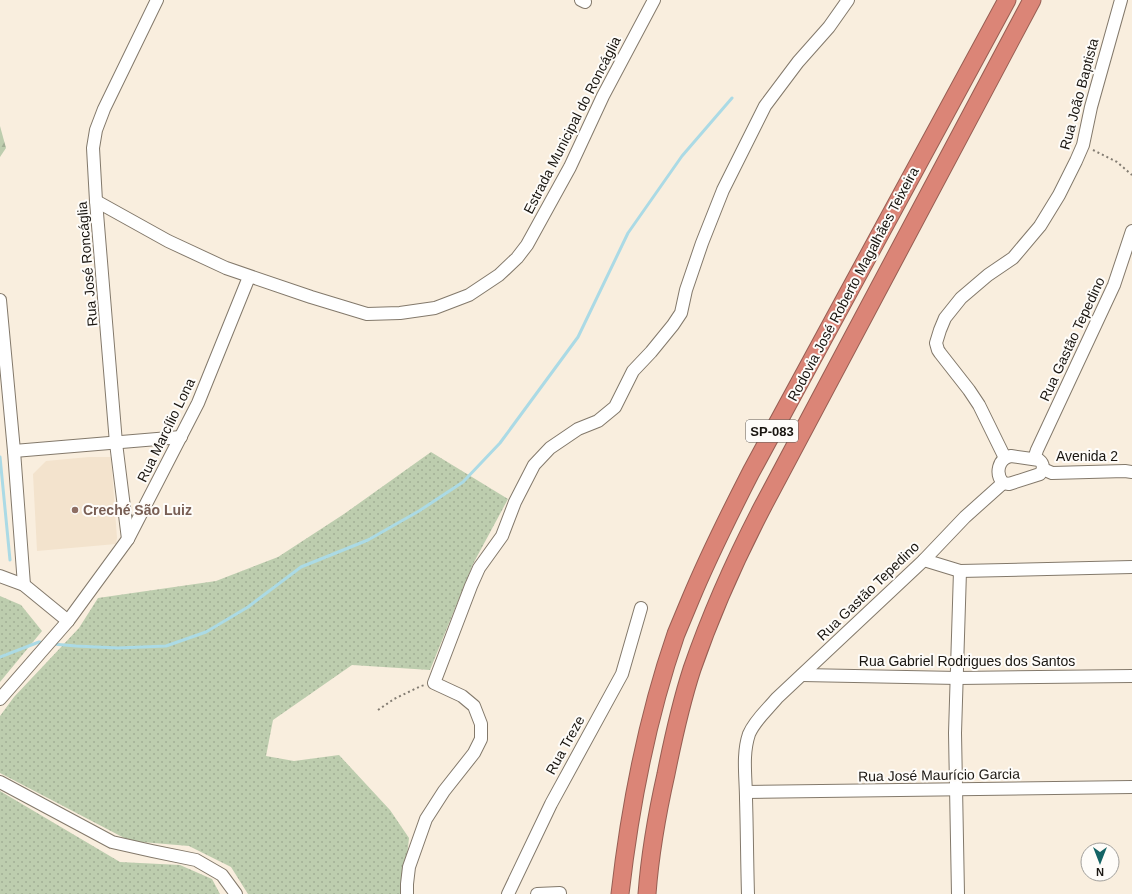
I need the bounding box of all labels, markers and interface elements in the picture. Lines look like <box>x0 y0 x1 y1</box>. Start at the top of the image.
street label: Estrada Municipal do Roncáglia <box>520 33 624 216</box>
street label: Rua João Baptista <box>1056 36 1102 151</box>
street label: Rodovia José Roberto Magalhães Teixeira <box>784 164 922 404</box>
street label: Rua José Roncáglia <box>74 201 100 327</box>
street label: Rua Gastão Tepedino <box>1036 274 1108 404</box>
street label: Rua Marcílio Lona <box>134 375 198 485</box>
road number: SP-083 <box>746 420 798 442</box>
street label: Avenida 2 <box>1056 448 1118 464</box>
place label: Creché São Luiz <box>83 502 192 518</box>
marker: Creché São Luiz <box>70 505 80 515</box>
street label: Rua Gastão Tepedino <box>814 538 922 644</box>
street label: Rua Gabriel Rodrigues dos Santos <box>859 653 1075 669</box>
street label: Rua Treze <box>542 713 588 777</box>
street label: Rua José Maurício Garcia <box>858 766 1020 784</box>
north arrow <box>1080 842 1120 882</box>
text: N <box>1096 866 1104 878</box>

